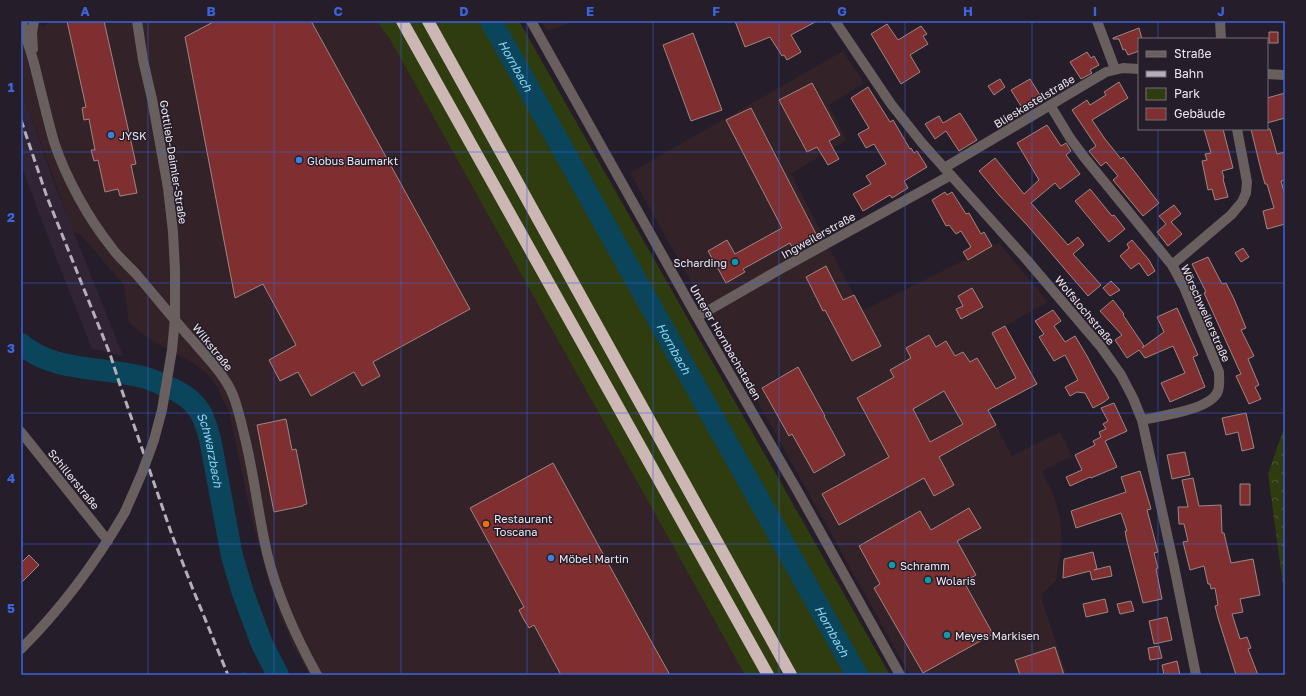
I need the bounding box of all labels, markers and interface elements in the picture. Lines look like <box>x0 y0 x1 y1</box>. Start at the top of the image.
text: A <box>80 3 90 19</box>
text: B <box>206 3 216 19</box>
text: C <box>333 3 343 19</box>
text: D <box>459 3 469 19</box>
text: E <box>586 3 594 19</box>
text: F <box>712 3 720 19</box>
text: G <box>837 3 847 19</box>
text: H <box>963 3 973 19</box>
text: I <box>1093 3 1097 19</box>
text: J <box>1217 3 1225 19</box>
water label: Hornbach <box>496 37 537 94</box>
legend <box>1138 38 1268 130</box>
text: Straße <box>1174 46 1212 61</box>
text: Bahn <box>1174 66 1204 81</box>
street label: Blieskastelstraße <box>991 72 1077 130</box>
text: 1 <box>8 79 15 95</box>
text: Park <box>1174 86 1200 101</box>
street label: Gottlieb-Daimler-Straße <box>158 99 190 225</box>
text: Gebäude <box>1174 106 1225 121</box>
place label: JYSK <box>119 129 147 142</box>
marker: JYSK <box>106 130 116 140</box>
place label: Globus Baumarkt <box>307 154 398 167</box>
marker: Globus Baumarkt <box>294 155 304 165</box>
text: 2 <box>7 209 15 225</box>
street label: Ingweilerstraße <box>779 209 857 261</box>
place label: Scharding <box>674 256 727 269</box>
marker: Scharding <box>730 257 740 267</box>
street label: Wörschweilerstraße <box>1179 262 1233 364</box>
street label: Wolfslochstraße <box>1052 273 1118 347</box>
street label: Unterer Hornbachstaden <box>688 282 764 402</box>
water label: Hornbach <box>654 320 695 377</box>
street label: Wilkstraße <box>190 321 236 373</box>
text: 3 <box>7 340 15 356</box>
water label: Schwarzbach <box>194 410 227 489</box>
street label: Schillerstraße <box>46 446 102 512</box>
text: 4 <box>7 470 15 486</box>
place label: Restaurant Toscana <box>494 512 552 538</box>
marker: Restaurant Toscana <box>481 519 491 529</box>
place label: Möbel Martin <box>559 552 629 565</box>
marker: Möbel Martin <box>546 553 556 563</box>
place label: Schramm <box>900 559 950 572</box>
marker: Schramm <box>887 560 897 570</box>
place label: Wolaris <box>936 574 976 587</box>
marker: Wolaris <box>923 575 933 585</box>
text: 5 <box>7 600 15 616</box>
water label: Hornbach <box>812 603 853 660</box>
place label: Meyes Markisen <box>955 629 1040 642</box>
marker: Meyes Markisen <box>942 630 952 640</box>

